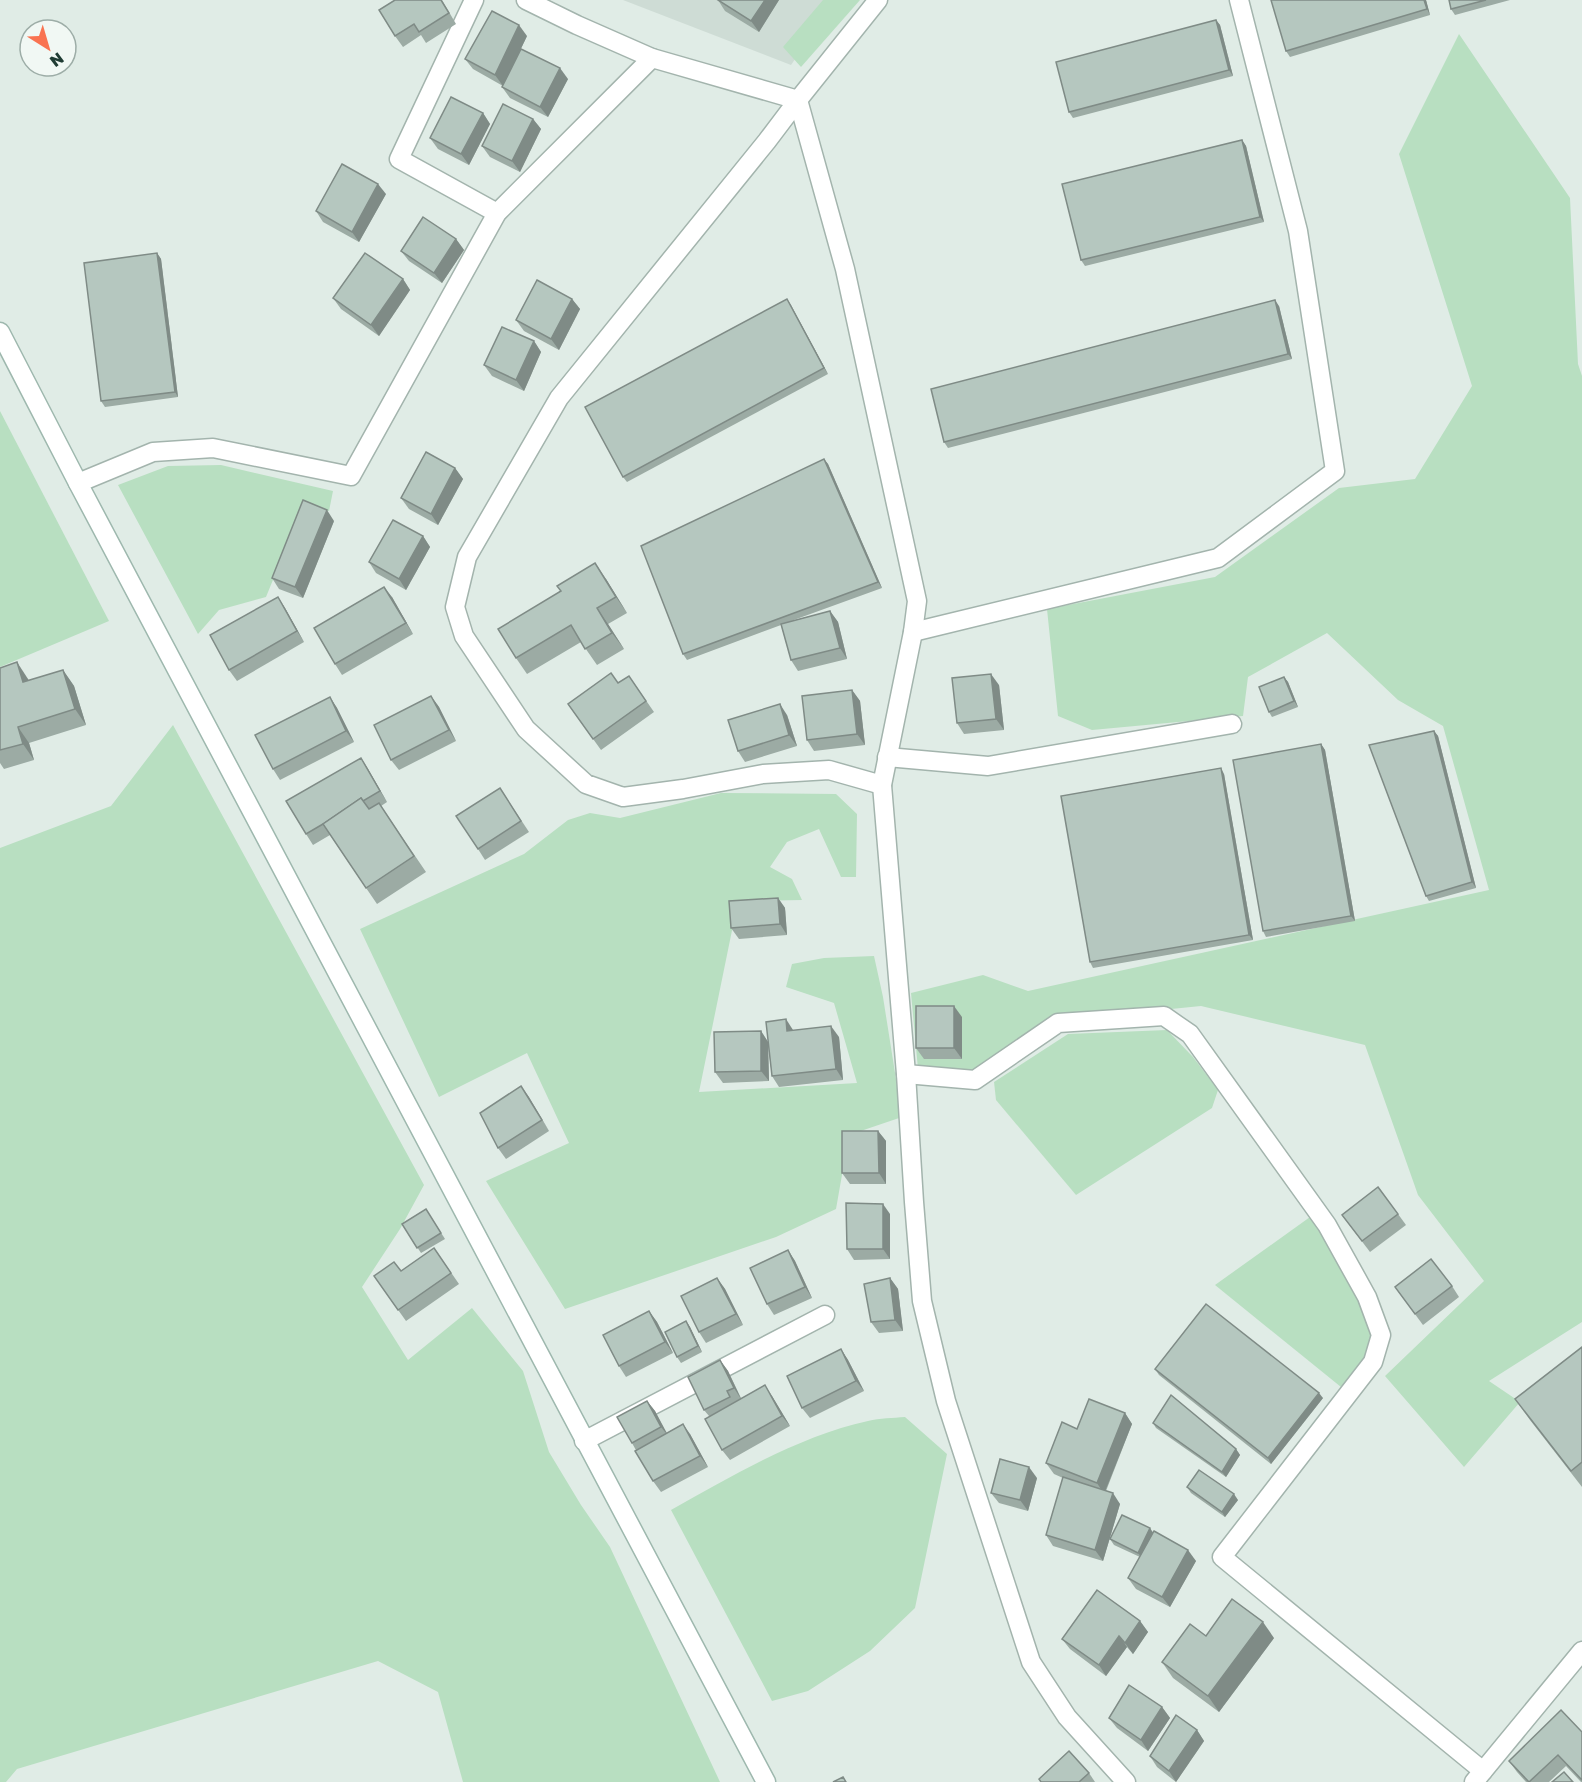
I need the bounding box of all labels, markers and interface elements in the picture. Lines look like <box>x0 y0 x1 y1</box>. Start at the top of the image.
north arrow <box>18 18 78 78</box>
text: N <box>46 48 68 72</box>

